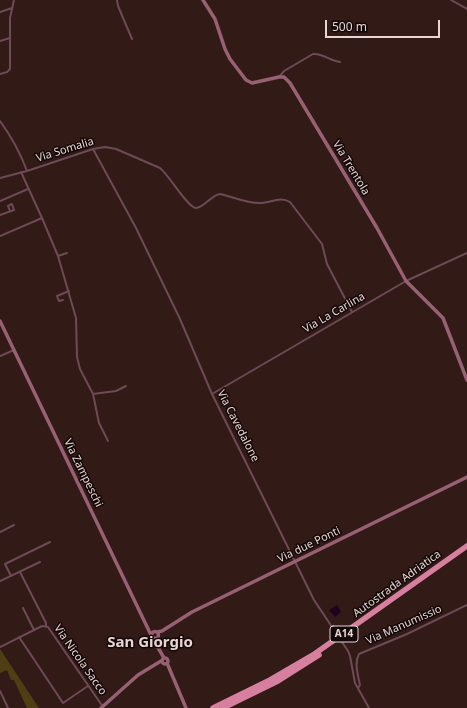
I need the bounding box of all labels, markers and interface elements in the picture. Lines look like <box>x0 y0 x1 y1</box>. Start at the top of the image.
scale bar <box>327 12 442 38</box>
text: 500 m <box>332 18 367 35</box>
street label: Via Somalia <box>35 135 95 165</box>
street label: Via Trentola <box>330 138 372 198</box>
street label: Via La Carlina <box>301 290 367 336</box>
street label: Via Cavedalone <box>214 388 262 464</box>
street label: Via Zampeschi <box>61 437 105 509</box>
street label: Via due Ponti <box>276 524 342 566</box>
street label: Autostrada Adriatica <box>350 548 444 620</box>
street label: Via Manumissio <box>364 602 444 648</box>
street label: Via Nicola Sacco <box>51 622 109 698</box>
road number: A14 <box>330 626 358 642</box>
district label: San Giorgio <box>107 634 193 652</box>

